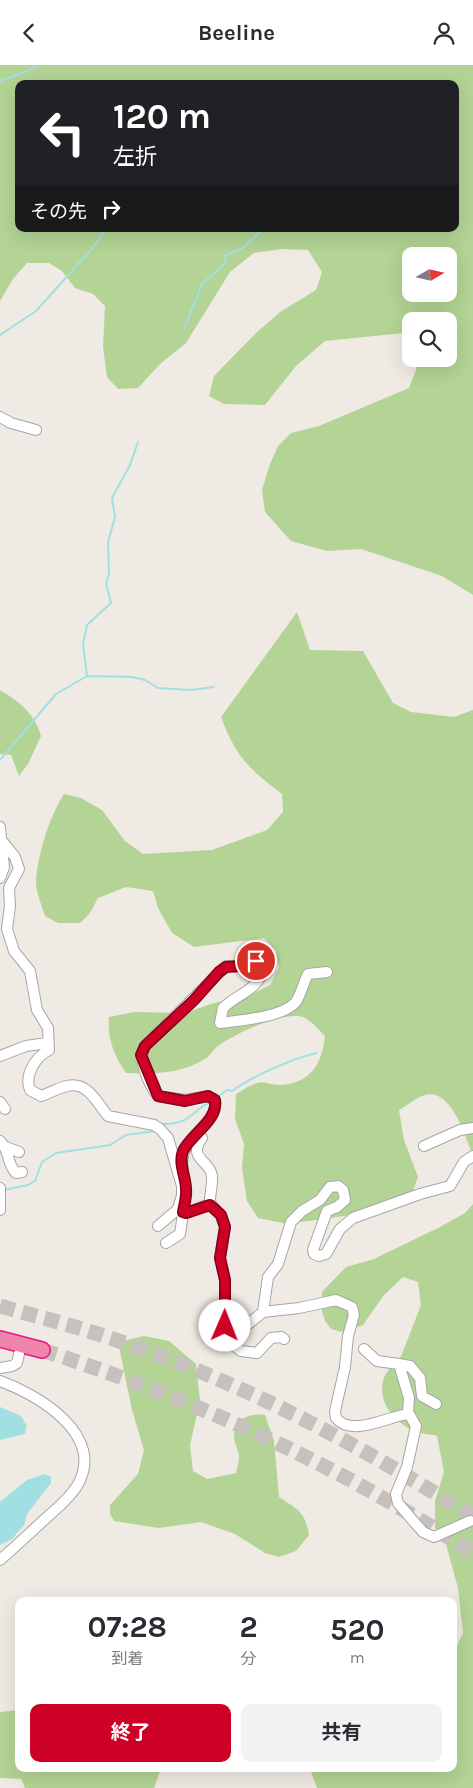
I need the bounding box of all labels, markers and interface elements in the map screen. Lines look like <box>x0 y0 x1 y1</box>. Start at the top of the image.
icon: back <box>15 19 43 47</box>
icon: person <box>430 19 458 47</box>
text: Beeline <box>198 20 275 46</box>
text: 120 m <box>113 96 211 137</box>
icon: left <box>30 100 95 165</box>
text: 左折 <box>113 144 157 170</box>
icon: right <box>97 195 125 223</box>
text: その先 <box>30 201 87 223</box>
north arrow <box>402 247 458 303</box>
map controls <box>402 247 457 367</box>
button: search <box>402 312 457 367</box>
pin <box>235 940 277 982</box>
icon: arrive <box>242 947 270 975</box>
position arrow <box>198 1299 250 1351</box>
text: 07:28 <box>87 1609 167 1645</box>
text: 2 <box>239 1609 258 1645</box>
text: 520 <box>330 1612 385 1648</box>
text: m <box>350 1648 365 1667</box>
text: 到着 <box>111 1649 143 1668</box>
text: 分 <box>240 1649 256 1668</box>
button: 終了 <box>30 1704 231 1762</box>
button: 共有 <box>241 1704 442 1762</box>

